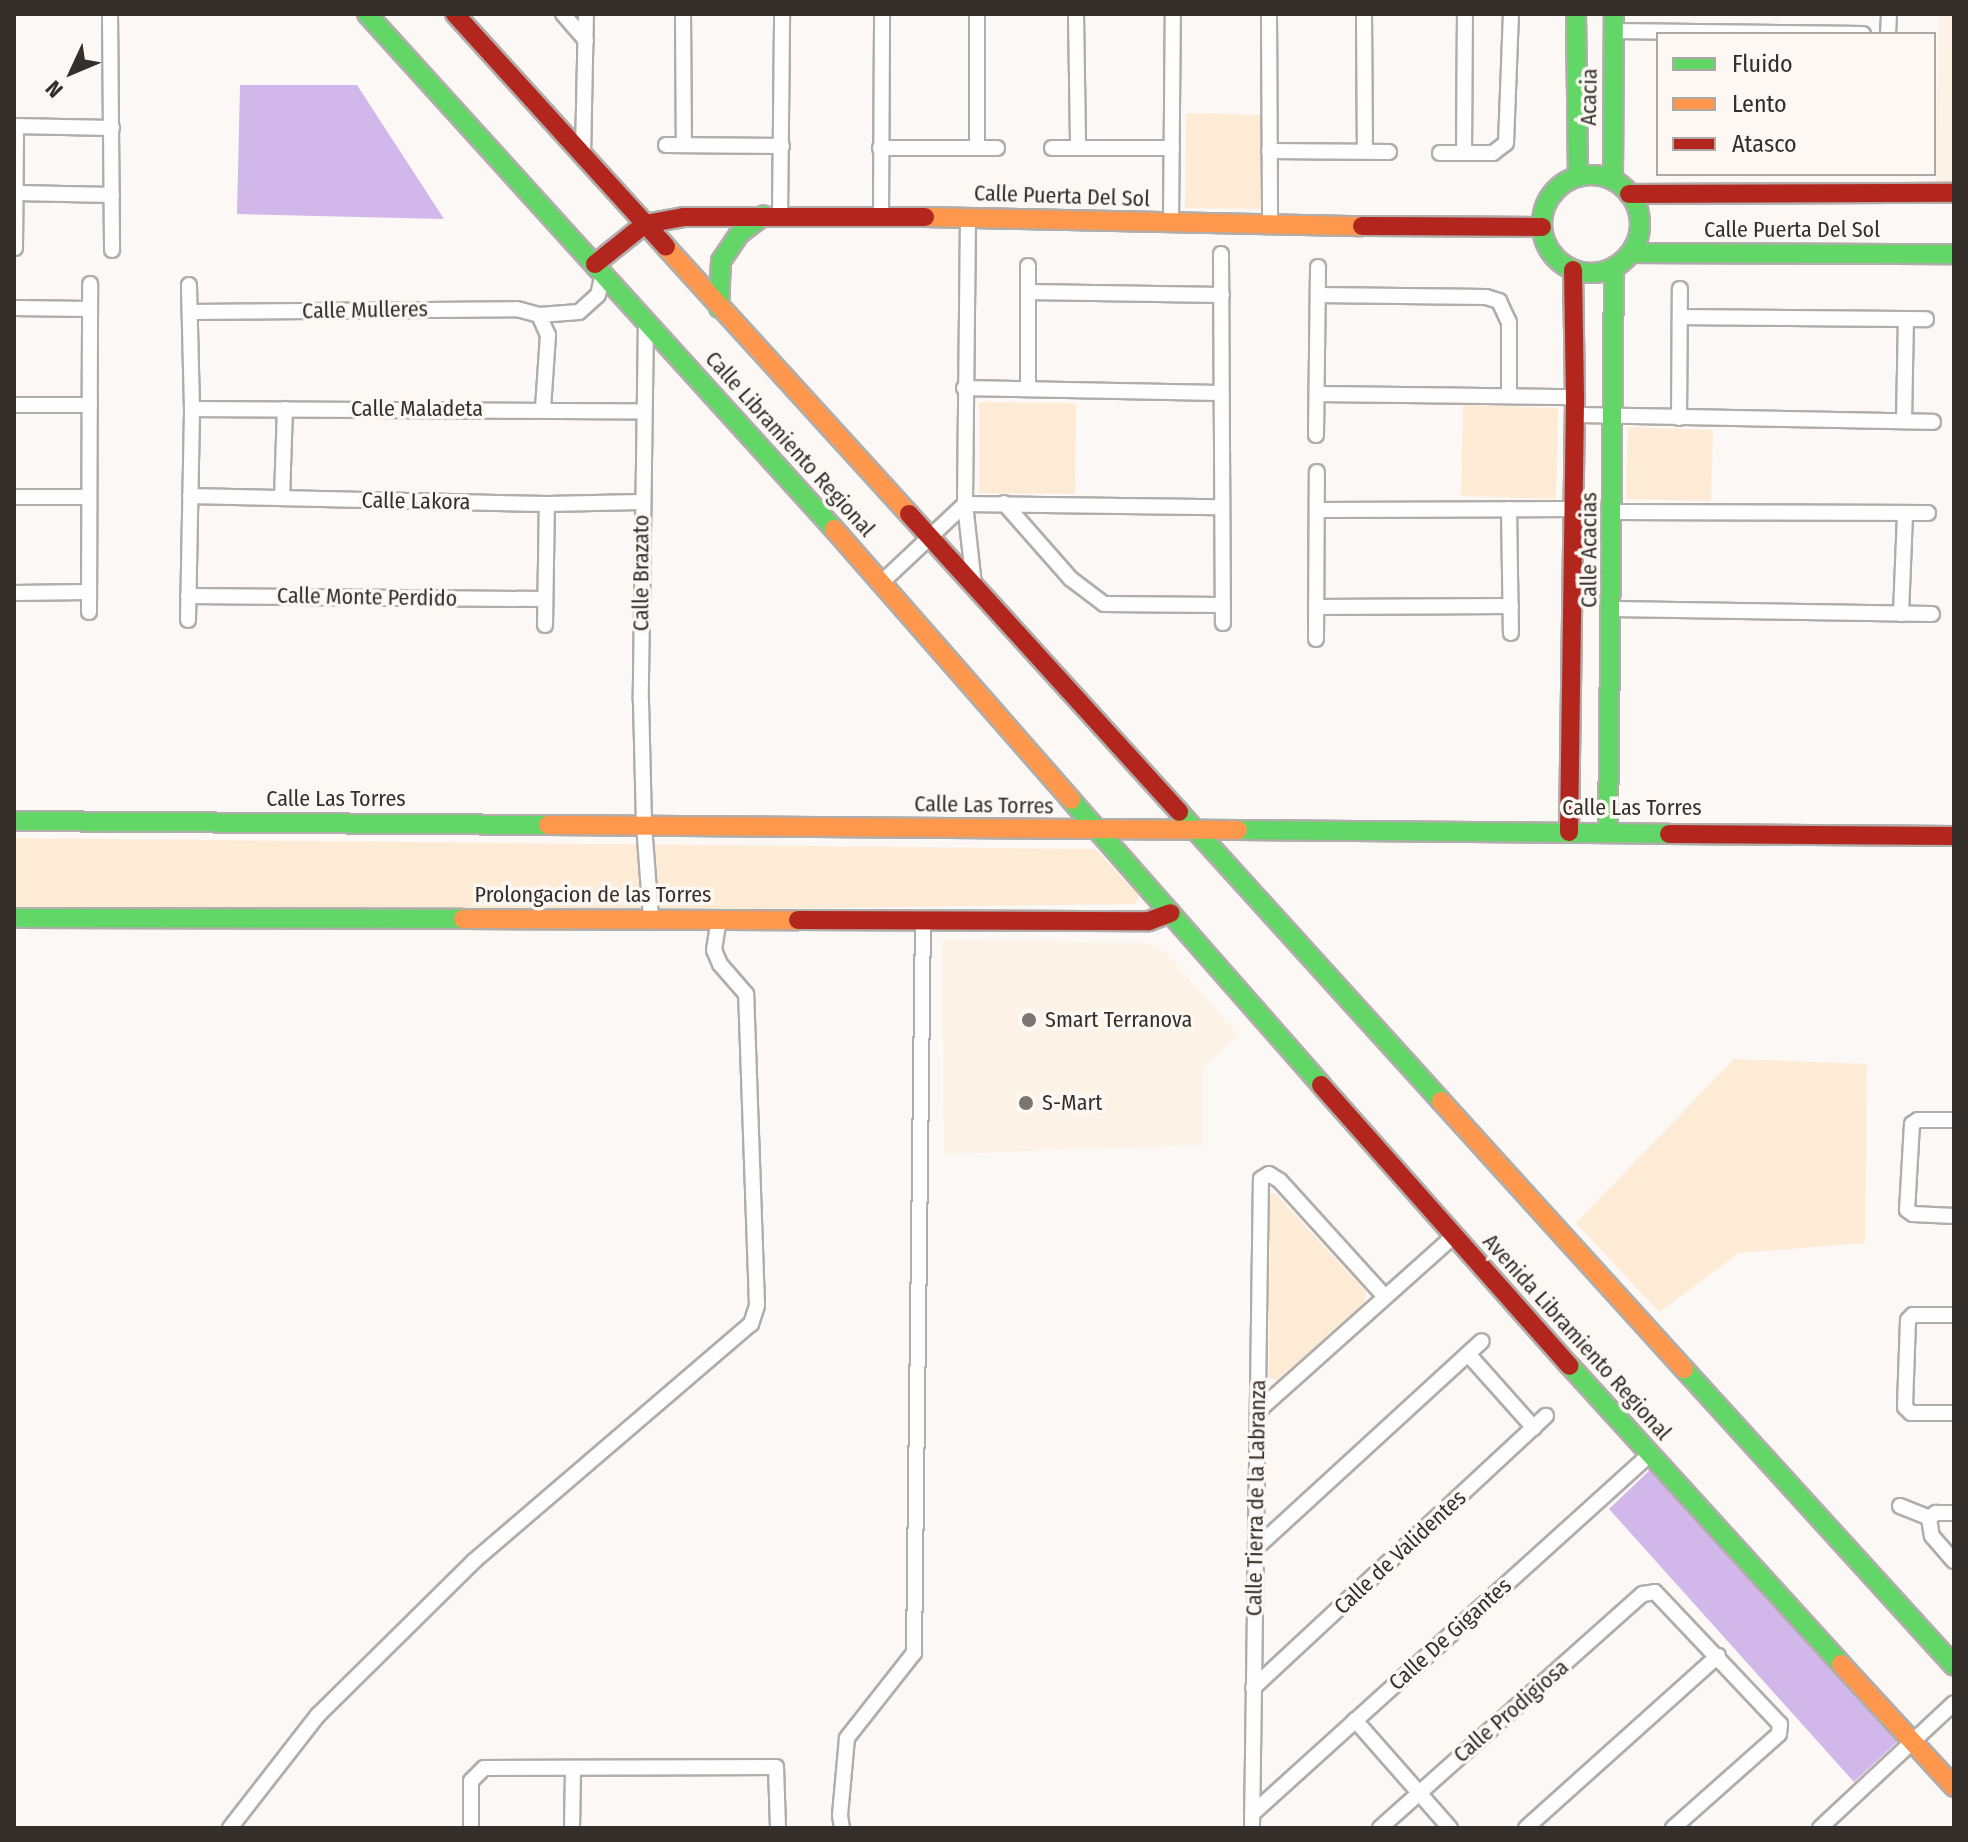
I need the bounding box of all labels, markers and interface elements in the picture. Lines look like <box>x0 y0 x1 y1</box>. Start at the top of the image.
north arrow <box>32 32 112 112</box>
legend <box>1656 32 1936 176</box>
text: Fluido <box>1732 50 1793 78</box>
street label: Acacia <box>1575 68 1603 126</box>
text: N <box>40 75 69 103</box>
text: Lento <box>1732 90 1787 118</box>
text: Atasco <box>1732 130 1797 158</box>
street label: Calle Puerta Del Sol <box>974 180 1150 212</box>
street label: Calle Puerta Del Sol <box>1704 217 1880 243</box>
street label: Calle Mulleres <box>302 296 428 324</box>
street label: Calle Libramiento Regional <box>700 346 880 542</box>
street label: Calle Maladeta <box>351 396 483 422</box>
street label: Calle Lakora <box>361 487 471 515</box>
street label: Calle Acacias <box>1576 492 1602 608</box>
street label: Calle Brazato <box>628 515 654 631</box>
street label: Calle Monte Perdido <box>277 582 457 612</box>
street label: Calle Las Torres <box>266 786 406 812</box>
street label: Calle Las Torres <box>914 791 1054 819</box>
street label: Calle Las Torres <box>1562 795 1702 821</box>
street label: Prolongacion de las Torres <box>475 882 711 908</box>
place label: Smart Terranova <box>1045 1007 1192 1033</box>
marker: Smart Terranova <box>1020 1011 1038 1029</box>
place label: S-Mart <box>1042 1090 1102 1116</box>
marker: S-Mart <box>1017 1094 1035 1112</box>
street label: Avenida Libramiento Regional <box>1477 1228 1677 1446</box>
street label: Calle Tierra de la Labranza <box>1241 1380 1271 1616</box>
street label: Calle de Validentes <box>1329 1484 1471 1620</box>
street label: Calle De Gigantes <box>1383 1572 1517 1696</box>
street label: Calle Prodigiosa <box>1448 1654 1574 1768</box>

